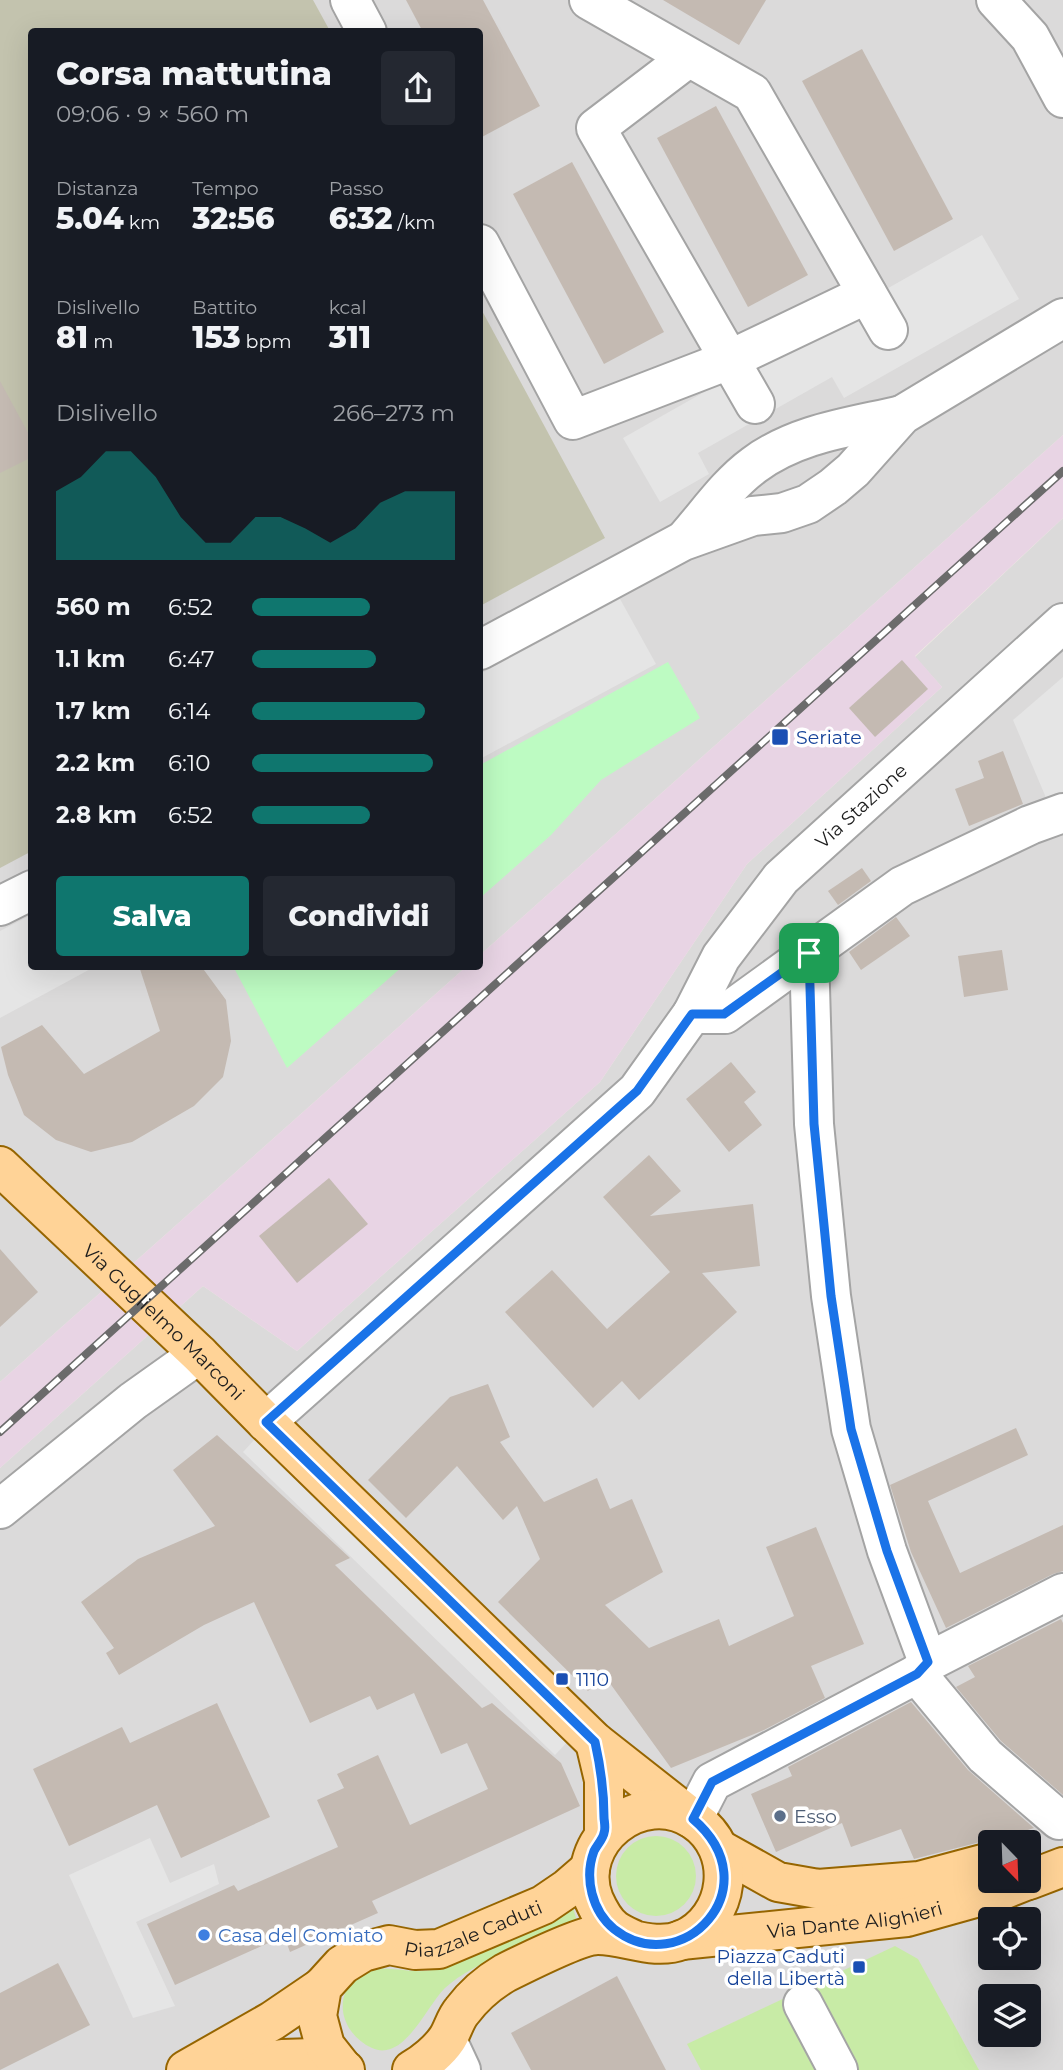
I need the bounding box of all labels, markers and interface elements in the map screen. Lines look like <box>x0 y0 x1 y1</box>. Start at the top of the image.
button: share <box>381 51 455 125</box>
text: Corsa mattutina <box>56 54 332 93</box>
text: 09:06 · 9 × 560 m <box>56 100 249 128</box>
text: Distanza <box>56 177 138 200</box>
text: Tempo <box>192 177 259 200</box>
text: Passo <box>329 177 384 200</box>
text: 5.04 <box>56 200 124 237</box>
text: 32:56 <box>192 200 274 237</box>
text: 6:32 <box>329 200 393 237</box>
text: km <box>124 211 160 234</box>
text: /km <box>393 211 435 234</box>
text: Dislivello <box>56 296 140 319</box>
text: Battito <box>192 296 257 319</box>
text: kcal <box>329 296 367 319</box>
text: 81 <box>56 319 88 356</box>
text: 153 <box>192 319 241 356</box>
text: 311 <box>329 319 371 356</box>
text: m <box>88 330 113 353</box>
text: bpm <box>241 330 292 353</box>
text: Dislivello <box>56 399 158 427</box>
text: 266–273 m <box>333 399 455 427</box>
text: 560 m <box>56 593 131 621</box>
text: 6:52 <box>168 593 213 621</box>
text: 1.1 km <box>56 645 125 673</box>
text: 6:47 <box>168 645 215 673</box>
text: 1.7 km <box>56 697 131 725</box>
text: 6:14 <box>168 697 210 725</box>
place label: Seriate <box>796 726 862 749</box>
marker: Seriate <box>770 727 790 747</box>
text: 2.2 km <box>56 749 135 777</box>
text: 6:10 <box>168 749 210 777</box>
street label: Via Stazione <box>811 759 912 853</box>
text: 2.8 km <box>56 801 137 829</box>
text: 6:52 <box>168 801 213 829</box>
button: Salva <box>56 876 249 956</box>
button: Condividi <box>263 876 455 956</box>
pin <box>779 923 839 983</box>
icon: arrive <box>790 934 828 972</box>
street label: Via Guglielmo Marconi <box>78 1239 249 1405</box>
place label: 1110 <box>576 1668 609 1691</box>
marker: 1110 <box>554 1671 570 1687</box>
place label: Esso <box>794 1805 837 1828</box>
marker: Esso <box>772 1808 788 1824</box>
north arrow <box>978 1830 1041 1894</box>
map controls <box>978 1830 1041 2047</box>
street label: Piazzale Caduti <box>402 1896 546 1962</box>
street label: Via Dante Alighieri <box>766 1897 945 1943</box>
button: locate <box>978 1907 1041 1970</box>
place label: Casa del Comiato <box>218 1924 383 1947</box>
marker: Casa del Comiato <box>196 1927 212 1943</box>
place label: Piazza Caduti della Libertà <box>716 1945 845 1990</box>
marker: Piazza Caduti della Libertà <box>851 1959 867 1975</box>
button: layers <box>978 1984 1041 2047</box>

